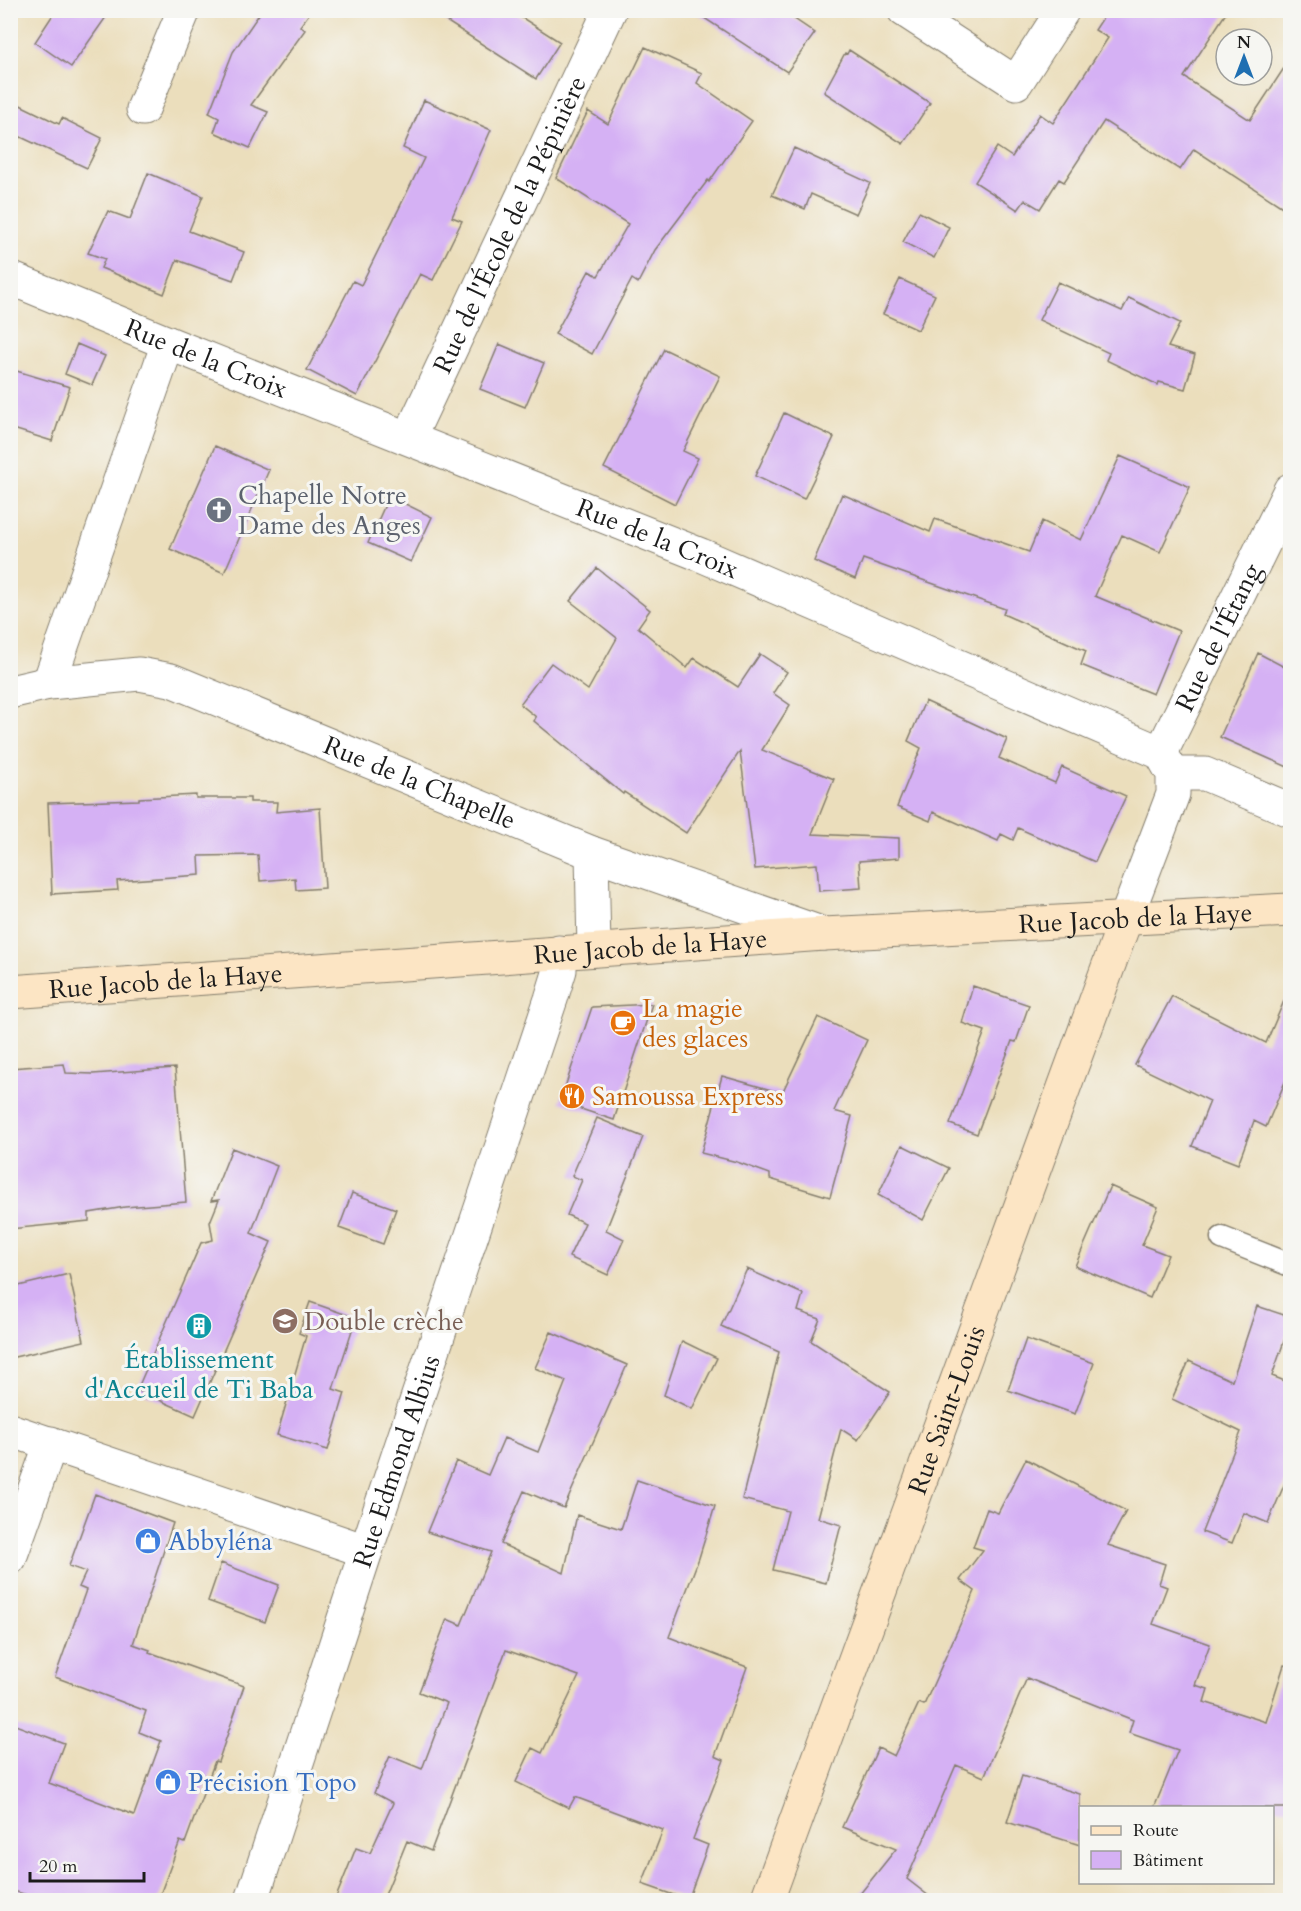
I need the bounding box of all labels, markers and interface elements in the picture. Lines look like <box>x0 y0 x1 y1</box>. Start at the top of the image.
north arrow <box>1214 27 1274 87</box>
text: N <box>1237 32 1251 54</box>
street label: Rue de l'École de la Pépinière <box>424 70 594 379</box>
street label: Rue de la Croix <box>120 310 293 406</box>
place label: Chapelle Notre Dame des Anges <box>238 478 421 543</box>
street label: Rue de la Croix <box>571 490 744 587</box>
church icon: Chapelle Notre Dame des Anges <box>204 495 234 525</box>
street label: Rue de l'Étang <box>1167 557 1269 717</box>
street label: Rue de la Chapelle <box>318 727 521 837</box>
street label: Rue Jacob de la Haye <box>1018 894 1253 941</box>
street label: Rue Jacob de la Haye <box>532 921 768 972</box>
street label: Rue Jacob de la Haye <box>48 955 284 1007</box>
place label: La magie des glaces <box>642 991 748 1056</box>
cafe icon: La magie des glaces <box>608 1008 638 1038</box>
place label: Samoussa Express <box>592 1079 784 1114</box>
restaurant icon: Samoussa Express <box>557 1081 587 1111</box>
place label: Double crèche <box>304 1304 464 1339</box>
school or university icon: Double crèche <box>270 1306 300 1336</box>
building icon: Établissement d'Accueil de Ti Baba <box>184 1311 214 1341</box>
street label: Rue Saint-Louis <box>899 1320 993 1499</box>
place label: Établissement d'Accueil de Ti Baba <box>84 1342 314 1407</box>
street label: Rue Edmond Albius <box>344 1350 448 1572</box>
place label: Abbyléna <box>168 1524 273 1559</box>
shop icon: Abbyléna <box>133 1526 163 1556</box>
place label: Précision Topo <box>188 1765 357 1800</box>
shop icon: Précision Topo <box>153 1767 183 1797</box>
legend <box>1079 1806 1274 1884</box>
text: Route <box>1133 1818 1179 1843</box>
scale bar <box>30 1845 144 1883</box>
text: Bâtiment <box>1133 1848 1203 1873</box>
text: 20 m <box>39 1854 78 1879</box>

